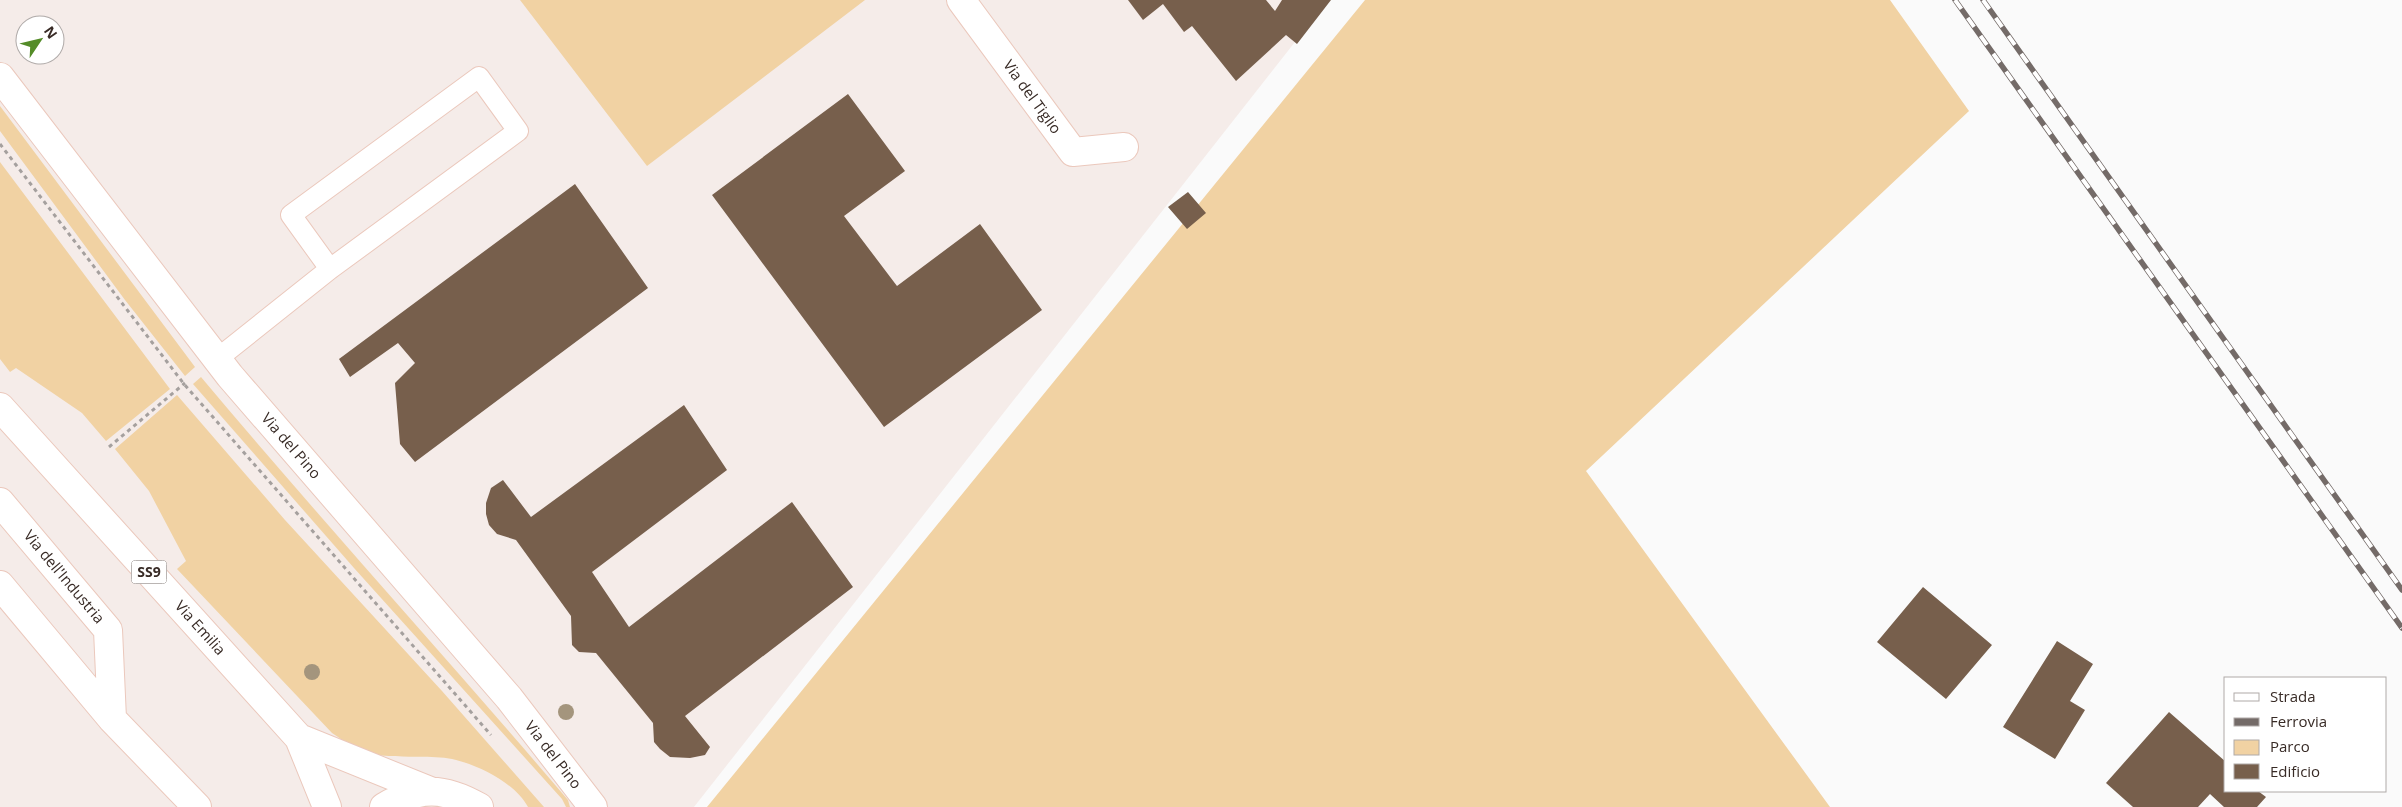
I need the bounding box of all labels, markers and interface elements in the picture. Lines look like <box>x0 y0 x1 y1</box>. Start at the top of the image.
north arrow <box>15 15 65 65</box>
text: N <box>40 22 62 42</box>
street label: Via del Tiglio <box>999 55 1066 138</box>
street label: Via del Pino <box>258 408 326 483</box>
street label: Via dell'Industria <box>20 526 110 627</box>
road number: SS9 <box>132 560 166 584</box>
street label: Via Emilia <box>171 596 231 659</box>
legend <box>2224 677 2387 792</box>
text: Strada <box>2270 686 2316 706</box>
text: Ferrovia <box>2270 711 2327 731</box>
street label: Via del Pino <box>521 716 587 793</box>
text: Parco <box>2270 736 2310 756</box>
text: Edificio <box>2270 761 2320 781</box>

